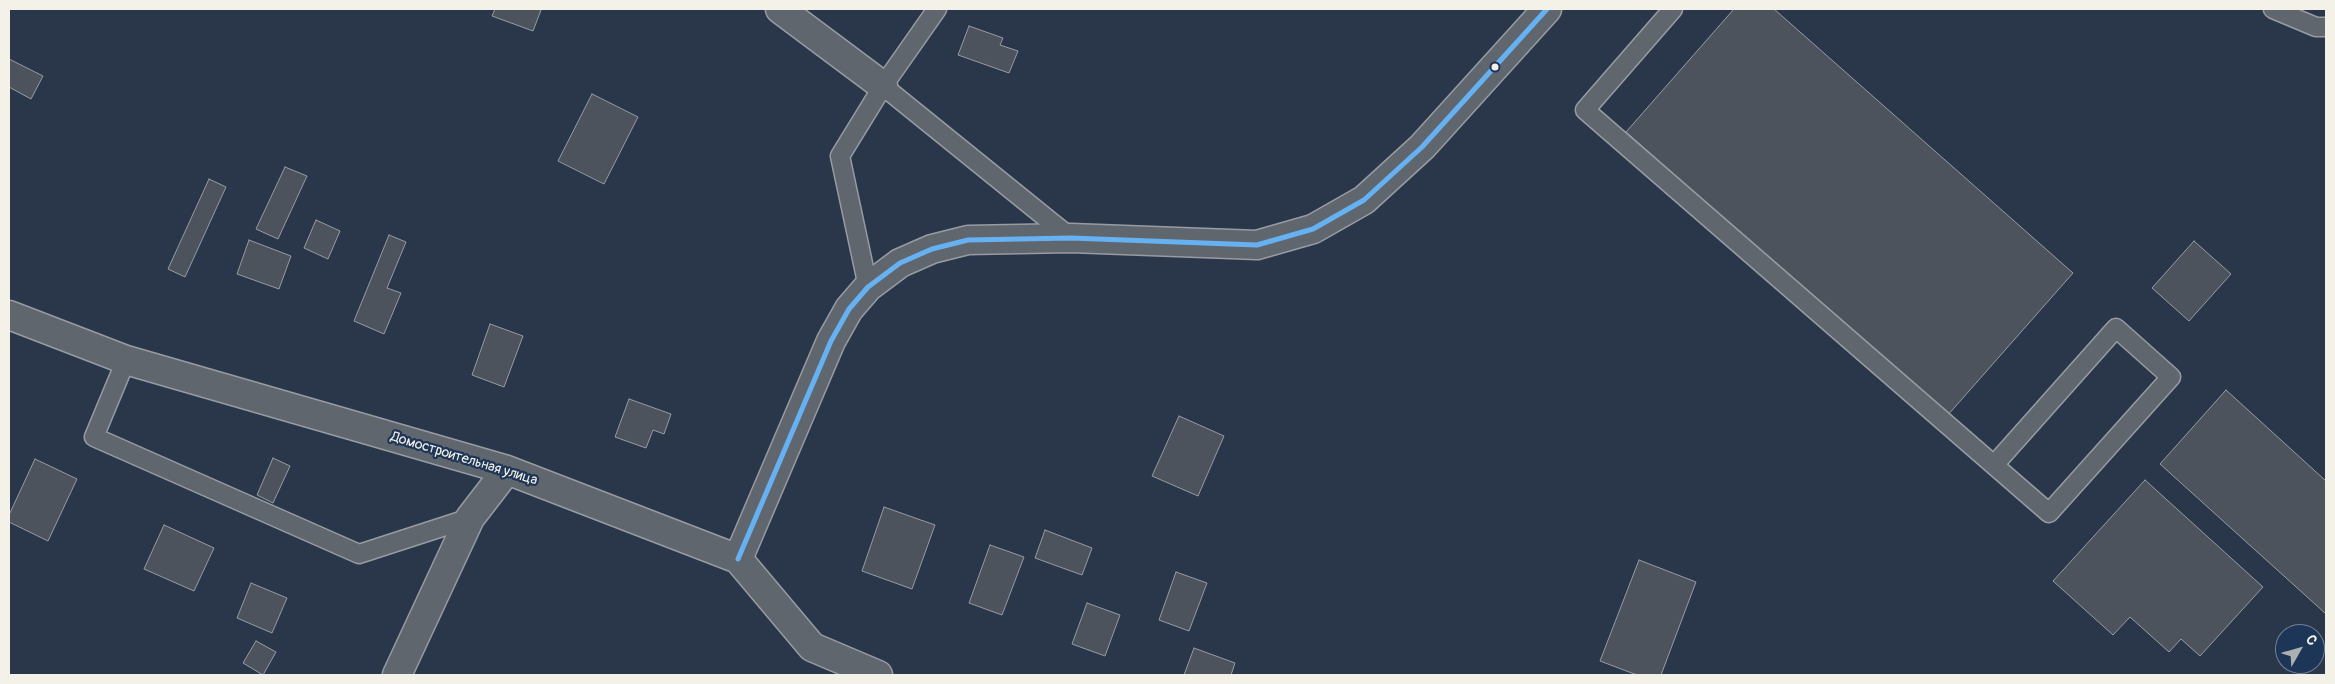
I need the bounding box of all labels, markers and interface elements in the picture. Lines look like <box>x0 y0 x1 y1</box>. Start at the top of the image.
unlabelled marker <box>1490 62 1500 72</box>
street label: Домостроительная улица <box>389 429 539 489</box>
north arrow <box>2275 624 2325 674</box>
text: С <box>2302 631 2321 649</box>

